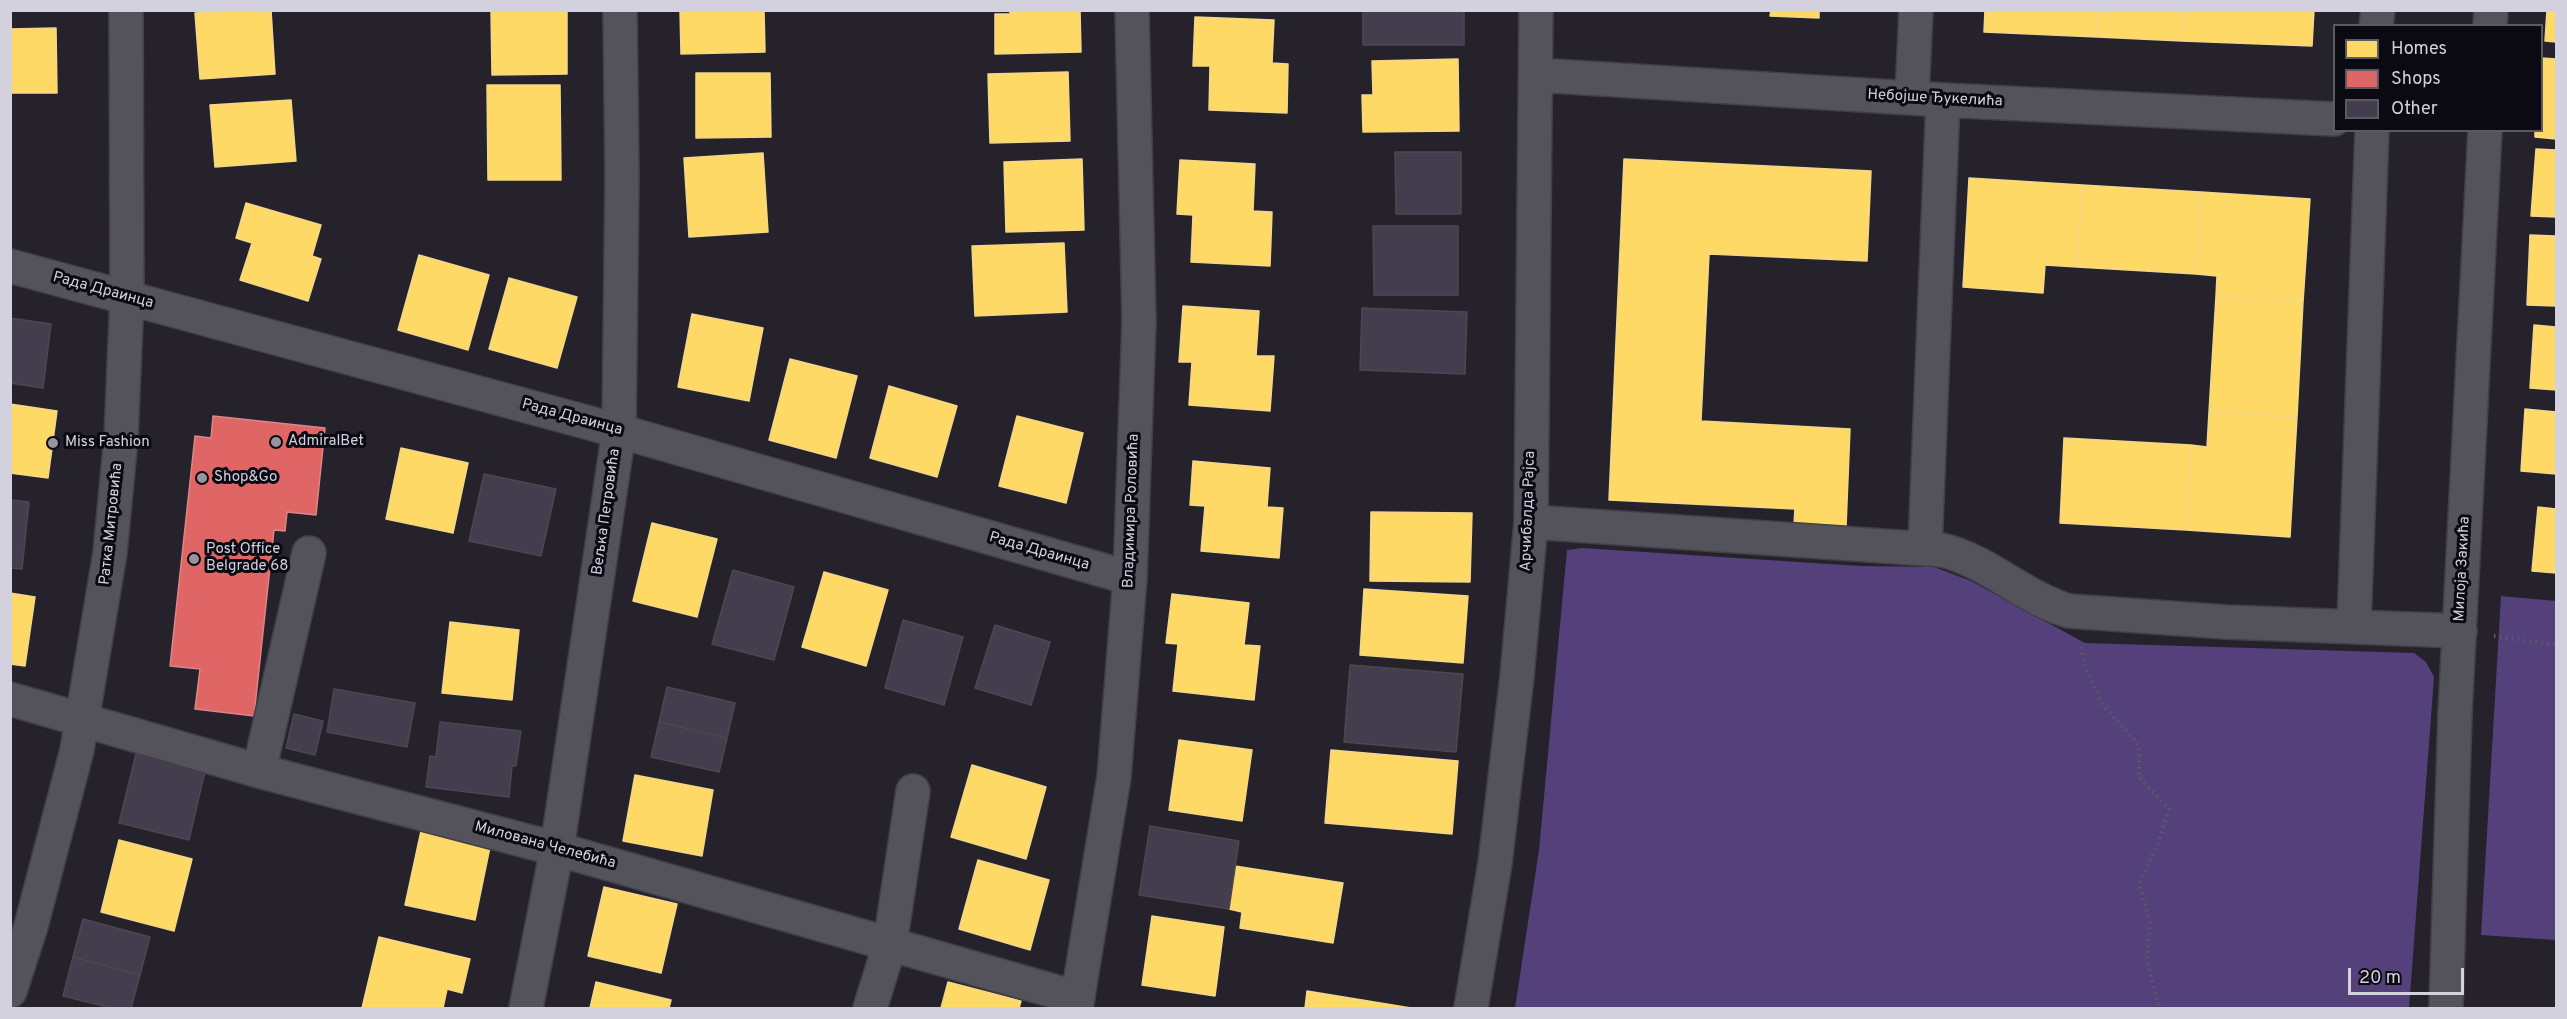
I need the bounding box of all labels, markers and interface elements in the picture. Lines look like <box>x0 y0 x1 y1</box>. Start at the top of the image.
legend <box>2333 24 2543 132</box>
text: Homes <box>2391 38 2447 61</box>
text: Shops <box>2391 68 2441 91</box>
street label: Небојше Ђукелића <box>1867 86 2003 112</box>
text: Other <box>2391 98 2438 121</box>
street label: Рада Драинца <box>51 269 155 313</box>
street label: Рада Драинца <box>520 396 624 440</box>
place label: AdmiralBet <box>288 433 364 451</box>
street label: Владимира Роловића <box>1120 433 1144 589</box>
place label: Miss Fashion <box>65 434 150 452</box>
marker: AdmiralBet <box>269 435 283 449</box>
marker: Miss Fashion <box>46 436 60 450</box>
street label: Вељка Петровића <box>589 448 625 576</box>
street label: Арчибалда Рајса <box>1518 450 1540 572</box>
street label: Ратка Митровића <box>97 462 127 586</box>
place label: Shop&Go <box>214 469 277 487</box>
marker: Shop&Go <box>195 471 209 485</box>
street label: Милоја Закића <box>2451 516 2475 622</box>
street label: Рада Драинца <box>987 529 1091 575</box>
place label: Post Office Belgrade 68 <box>206 541 288 576</box>
marker: Post Office Belgrade 68 <box>187 552 201 566</box>
street label: Милована Челебића <box>473 819 617 873</box>
scale bar <box>2351 956 2466 994</box>
text: 20 m <box>2359 967 2401 990</box>

